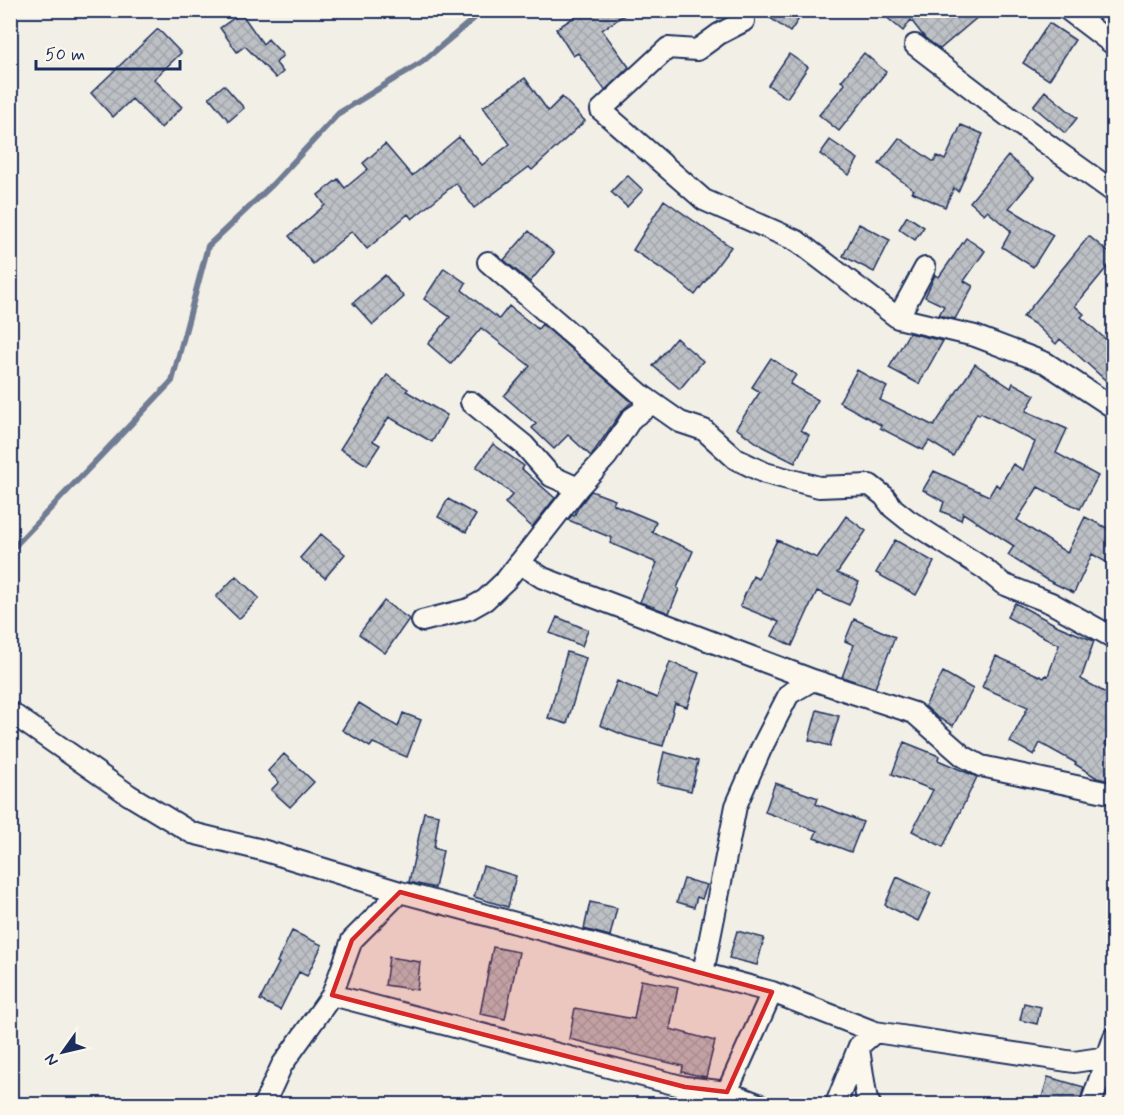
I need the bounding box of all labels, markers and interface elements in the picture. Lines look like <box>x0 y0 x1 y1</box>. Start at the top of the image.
scale bar <box>36 33 180 71</box>
text: 50 m <box>45 43 85 67</box>
north arrow <box>33 1022 93 1082</box>
text: N <box>40 1049 63 1070</box>

